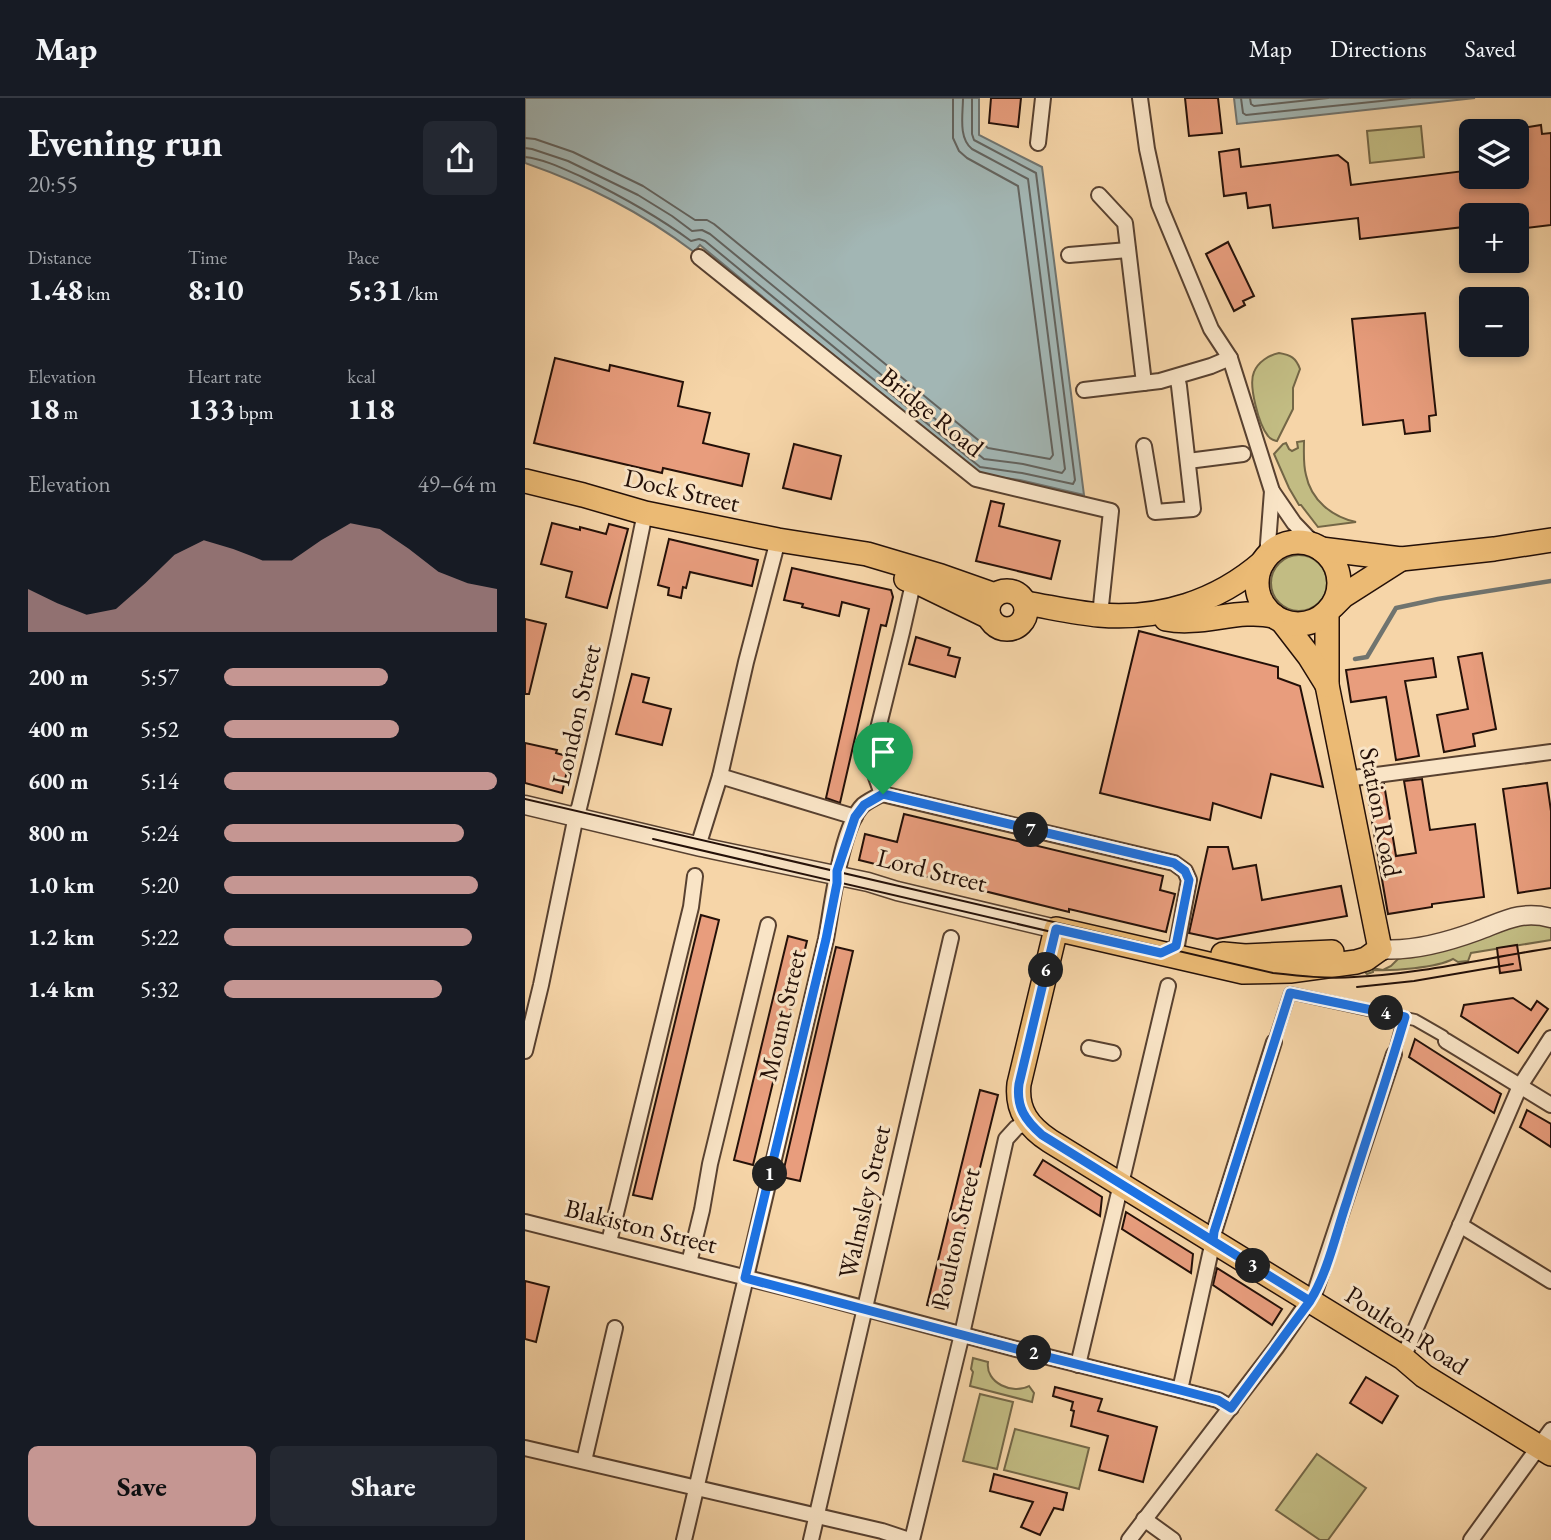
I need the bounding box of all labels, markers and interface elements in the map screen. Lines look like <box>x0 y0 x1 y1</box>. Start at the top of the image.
text: Map <box>35 27 97 70</box>
text: Map <box>1249 33 1292 64</box>
text: Directions <box>1330 33 1427 64</box>
text: Saved <box>1465 33 1516 64</box>
text: Evening run <box>28 118 223 167</box>
map controls <box>1459 119 1529 357</box>
button: layers <box>1459 119 1529 189</box>
button: share <box>423 121 497 195</box>
text: 20:55 <box>28 169 78 199</box>
button: + <box>1459 203 1529 273</box>
text: Distance <box>28 245 91 270</box>
text: Time <box>188 245 227 270</box>
text: Pace <box>347 245 379 270</box>
text: 1.48 <box>28 270 83 309</box>
text: 8:10 <box>188 270 244 309</box>
text: 5:31 <box>347 270 403 309</box>
text: km <box>83 281 111 306</box>
text: /km <box>403 281 438 306</box>
button: − <box>1459 287 1529 357</box>
street label: Bridge Road <box>873 360 992 465</box>
text: Elevation <box>28 364 96 389</box>
text: Heart rate <box>188 364 261 389</box>
text: kcal <box>347 364 376 389</box>
text: 18 <box>28 389 60 428</box>
text: 133 <box>188 389 235 428</box>
text: 118 <box>347 389 395 428</box>
text: m <box>60 400 78 425</box>
text: bpm <box>235 400 274 425</box>
street label: Dock Street <box>621 460 743 520</box>
text: Elevation <box>28 469 111 499</box>
text: 49–64 m <box>418 469 497 499</box>
street label: London Street <box>543 641 609 789</box>
text: 200 m <box>28 662 89 692</box>
text: 5:57 <box>140 662 179 692</box>
text: 400 m <box>28 714 89 744</box>
text: 5:52 <box>140 714 179 744</box>
pin <box>853 722 913 794</box>
icon: arrive <box>864 733 902 771</box>
street label: Station Road <box>1352 744 1410 881</box>
text: 600 m <box>28 766 89 796</box>
text: 5:14 <box>140 766 179 796</box>
pin: 7 <box>1014 812 1049 848</box>
text: 7 <box>1025 817 1036 842</box>
text: 800 m <box>28 818 89 848</box>
text: 5:24 <box>140 818 179 848</box>
street label: Lord Street <box>873 840 991 900</box>
text: 1.0 km <box>28 870 95 900</box>
text: 5:20 <box>140 870 179 900</box>
text: 1.2 km <box>28 922 95 952</box>
text: 5:22 <box>140 922 179 952</box>
street label: Mount Street <box>750 946 814 1084</box>
pin: 6 <box>1029 952 1063 988</box>
text: 6 <box>1040 957 1051 982</box>
text: 1.4 km <box>28 974 95 1004</box>
text: 5:32 <box>140 974 179 1004</box>
pin: 4 <box>1369 996 1403 1030</box>
text: 4 <box>1380 1000 1391 1025</box>
street label: Walmsley Street <box>830 1122 898 1282</box>
pin: 1 <box>753 1156 787 1192</box>
text: 1 <box>764 1161 775 1186</box>
street label: Poulton Street <box>922 1165 988 1311</box>
street label: Blakiston Street <box>561 1191 721 1261</box>
pin: 3 <box>1235 1248 1271 1284</box>
text: 3 <box>1247 1253 1258 1278</box>
street label: Poulton Road <box>1339 1278 1476 1383</box>
pin: 2 <box>1016 1336 1051 1370</box>
text: 2 <box>1028 1340 1039 1365</box>
button: Save <box>28 1446 256 1526</box>
button: Share <box>270 1446 497 1526</box>

